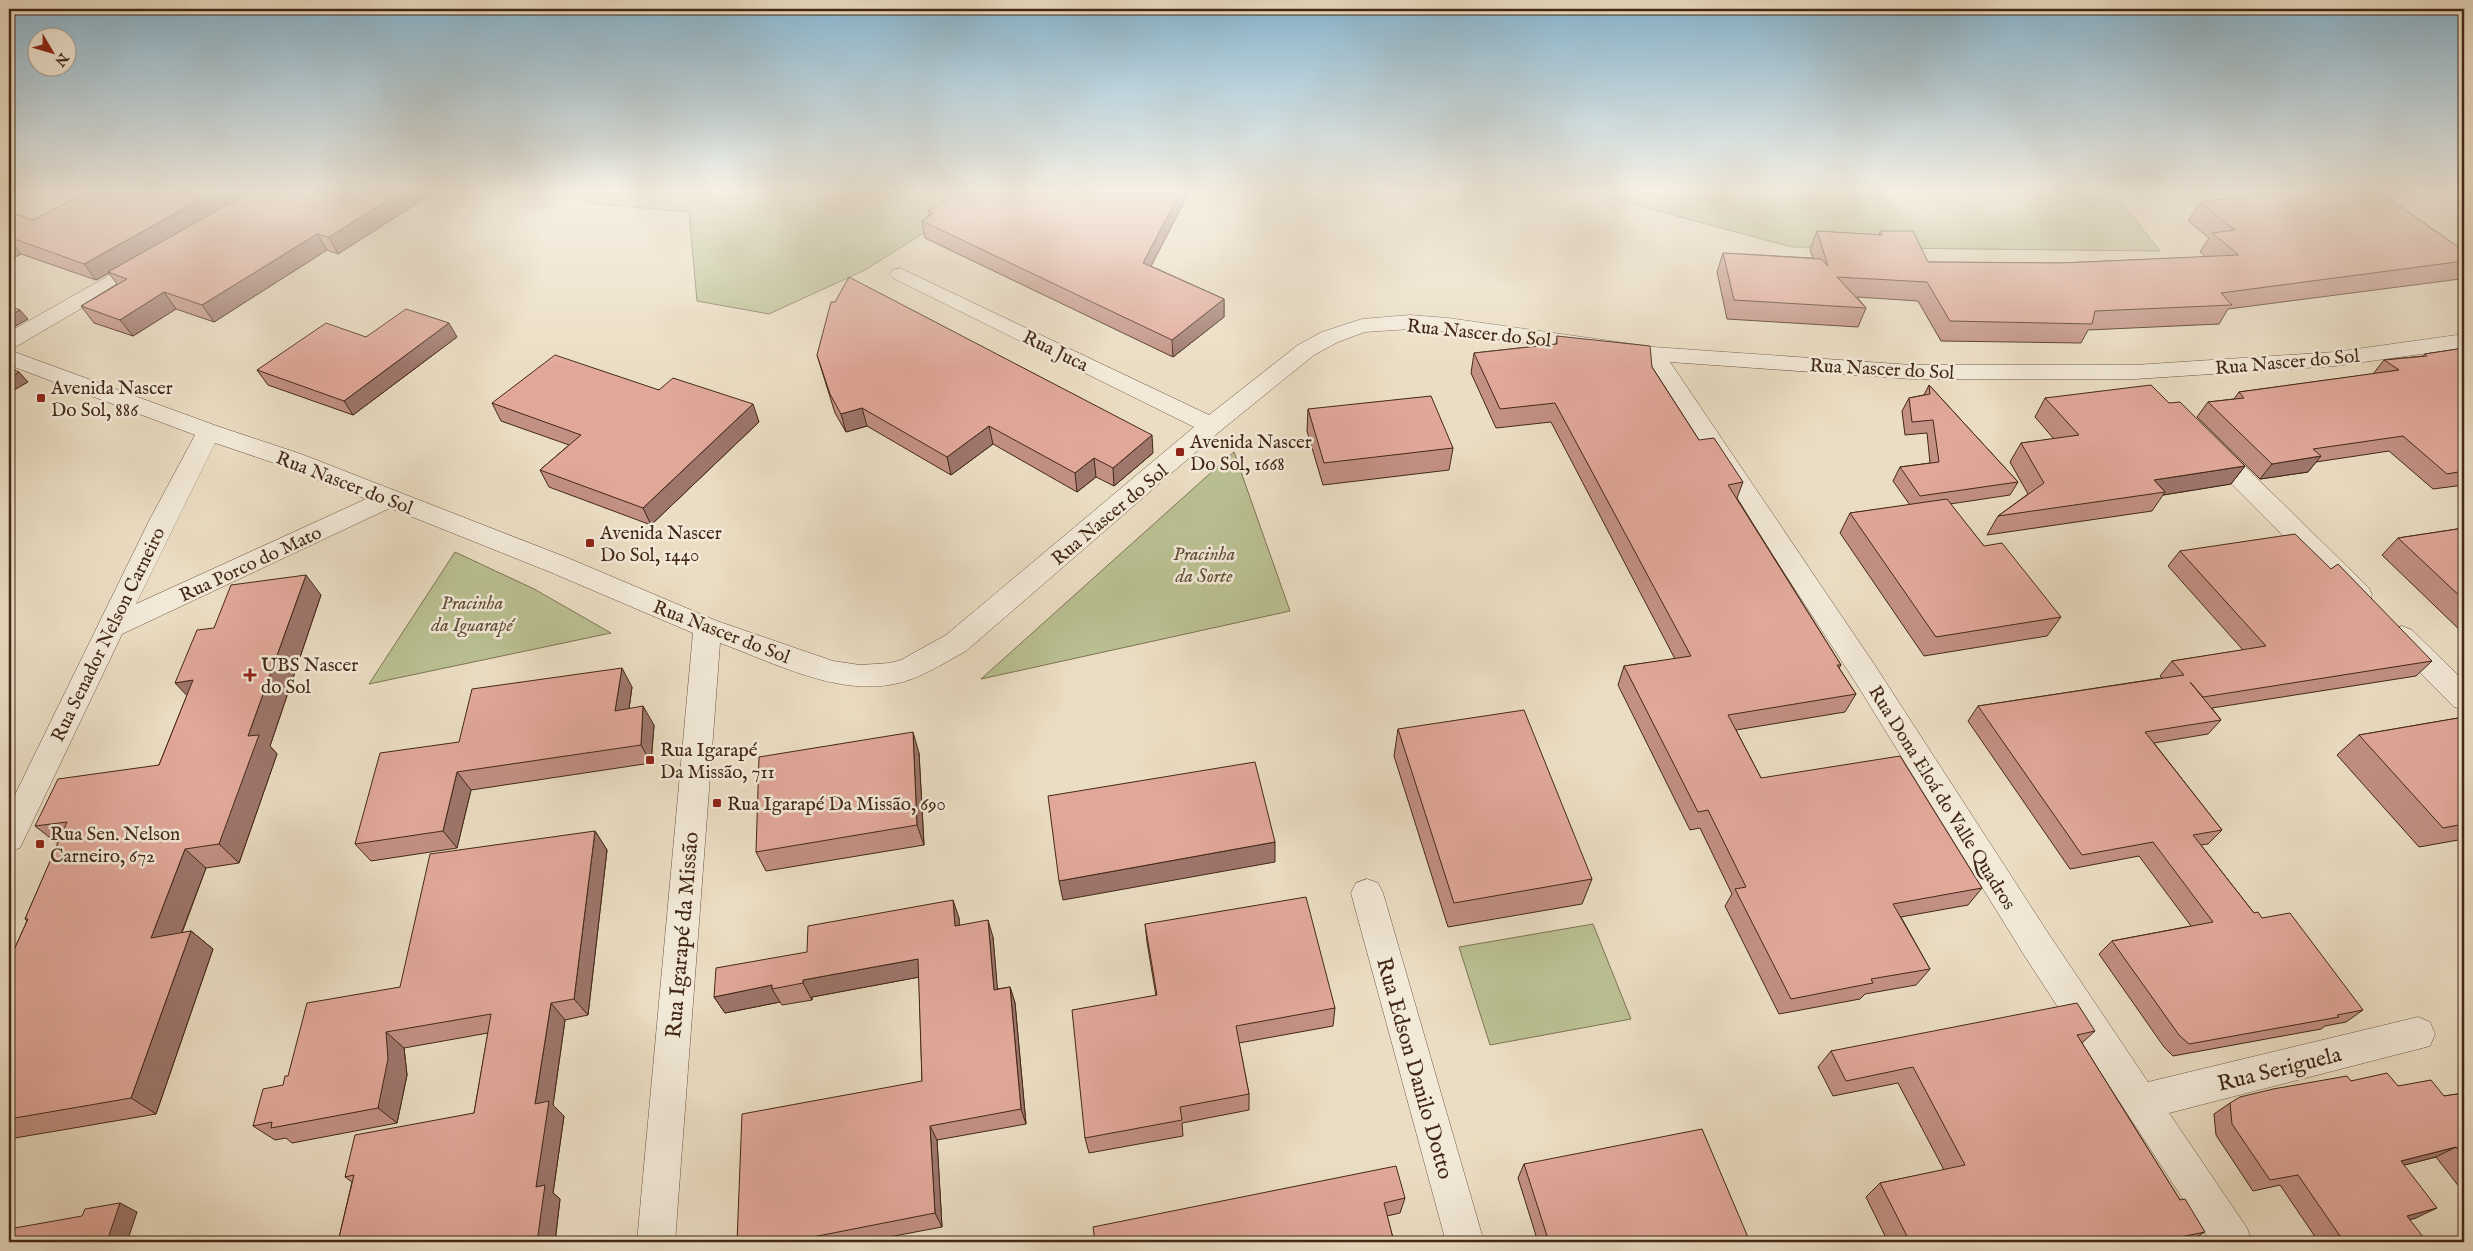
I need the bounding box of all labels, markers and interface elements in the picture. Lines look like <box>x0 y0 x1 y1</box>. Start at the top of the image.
north arrow <box>28 28 78 78</box>
text: N <box>51 48 73 70</box>
street label: Rua Nascer do Sol <box>1405 314 1553 354</box>
street label: Rua Juca <box>1018 326 1093 378</box>
street label: Rua Nascer do Sol <box>2214 345 2361 381</box>
street label: Rua Nascer do Sol <box>1809 354 1956 386</box>
place label: Avenida Nascer Do Sol, 886 <box>50 377 173 423</box>
marker: Avenida Nascer Do Sol, 886 <box>35 392 47 404</box>
place label: Avenida Nascer Do Sol, 1668 <box>1189 431 1312 477</box>
marker: Avenida Nascer Do Sol, 1668 <box>1174 446 1186 458</box>
street label: Rua Nascer do Sol <box>272 447 417 521</box>
street label: Rua Nascer do Sol <box>1047 459 1174 571</box>
street label: Rua Porco do Mato <box>176 521 326 608</box>
place label: Avenida Nascer Do Sol, 1440 <box>599 522 722 568</box>
street label: Rua Senador Nelson Carneiro <box>46 524 171 746</box>
marker: Avenida Nascer Do Sol, 1440 <box>584 537 596 549</box>
park label: Pracinha da Sorte <box>1173 543 1235 589</box>
park label: Pracinha da Iguarapé <box>430 592 516 638</box>
street label: Rua Nascer do Sol <box>649 596 794 670</box>
place label: UBS Nascer do Sol <box>261 654 358 700</box>
marker: UBS Nascer do Sol <box>243 668 257 682</box>
street label: Rua Dona Eloá do Valle Quadros <box>1862 681 2020 915</box>
place label: Rua Igarapé Da Missão, 711 <box>660 739 775 785</box>
marker: Rua Igarapé Da Missão, 711 <box>644 754 656 766</box>
place label: Rua Igarapé Da Missão, 690 <box>727 793 946 817</box>
marker: Rua Igarapé Da Missão, 690 <box>711 797 723 809</box>
place label: Rua Sen. Nelson Carneiro, 672 <box>50 823 180 869</box>
street label: Rua Igarapé da Missão <box>660 831 706 1040</box>
marker: Rua Sen. Nelson Carneiro, 672 <box>34 838 46 850</box>
street label: Rua Edson Danilo Dotto <box>1369 955 1459 1183</box>
street label: Rua Seriguela <box>2215 1041 2345 1099</box>

